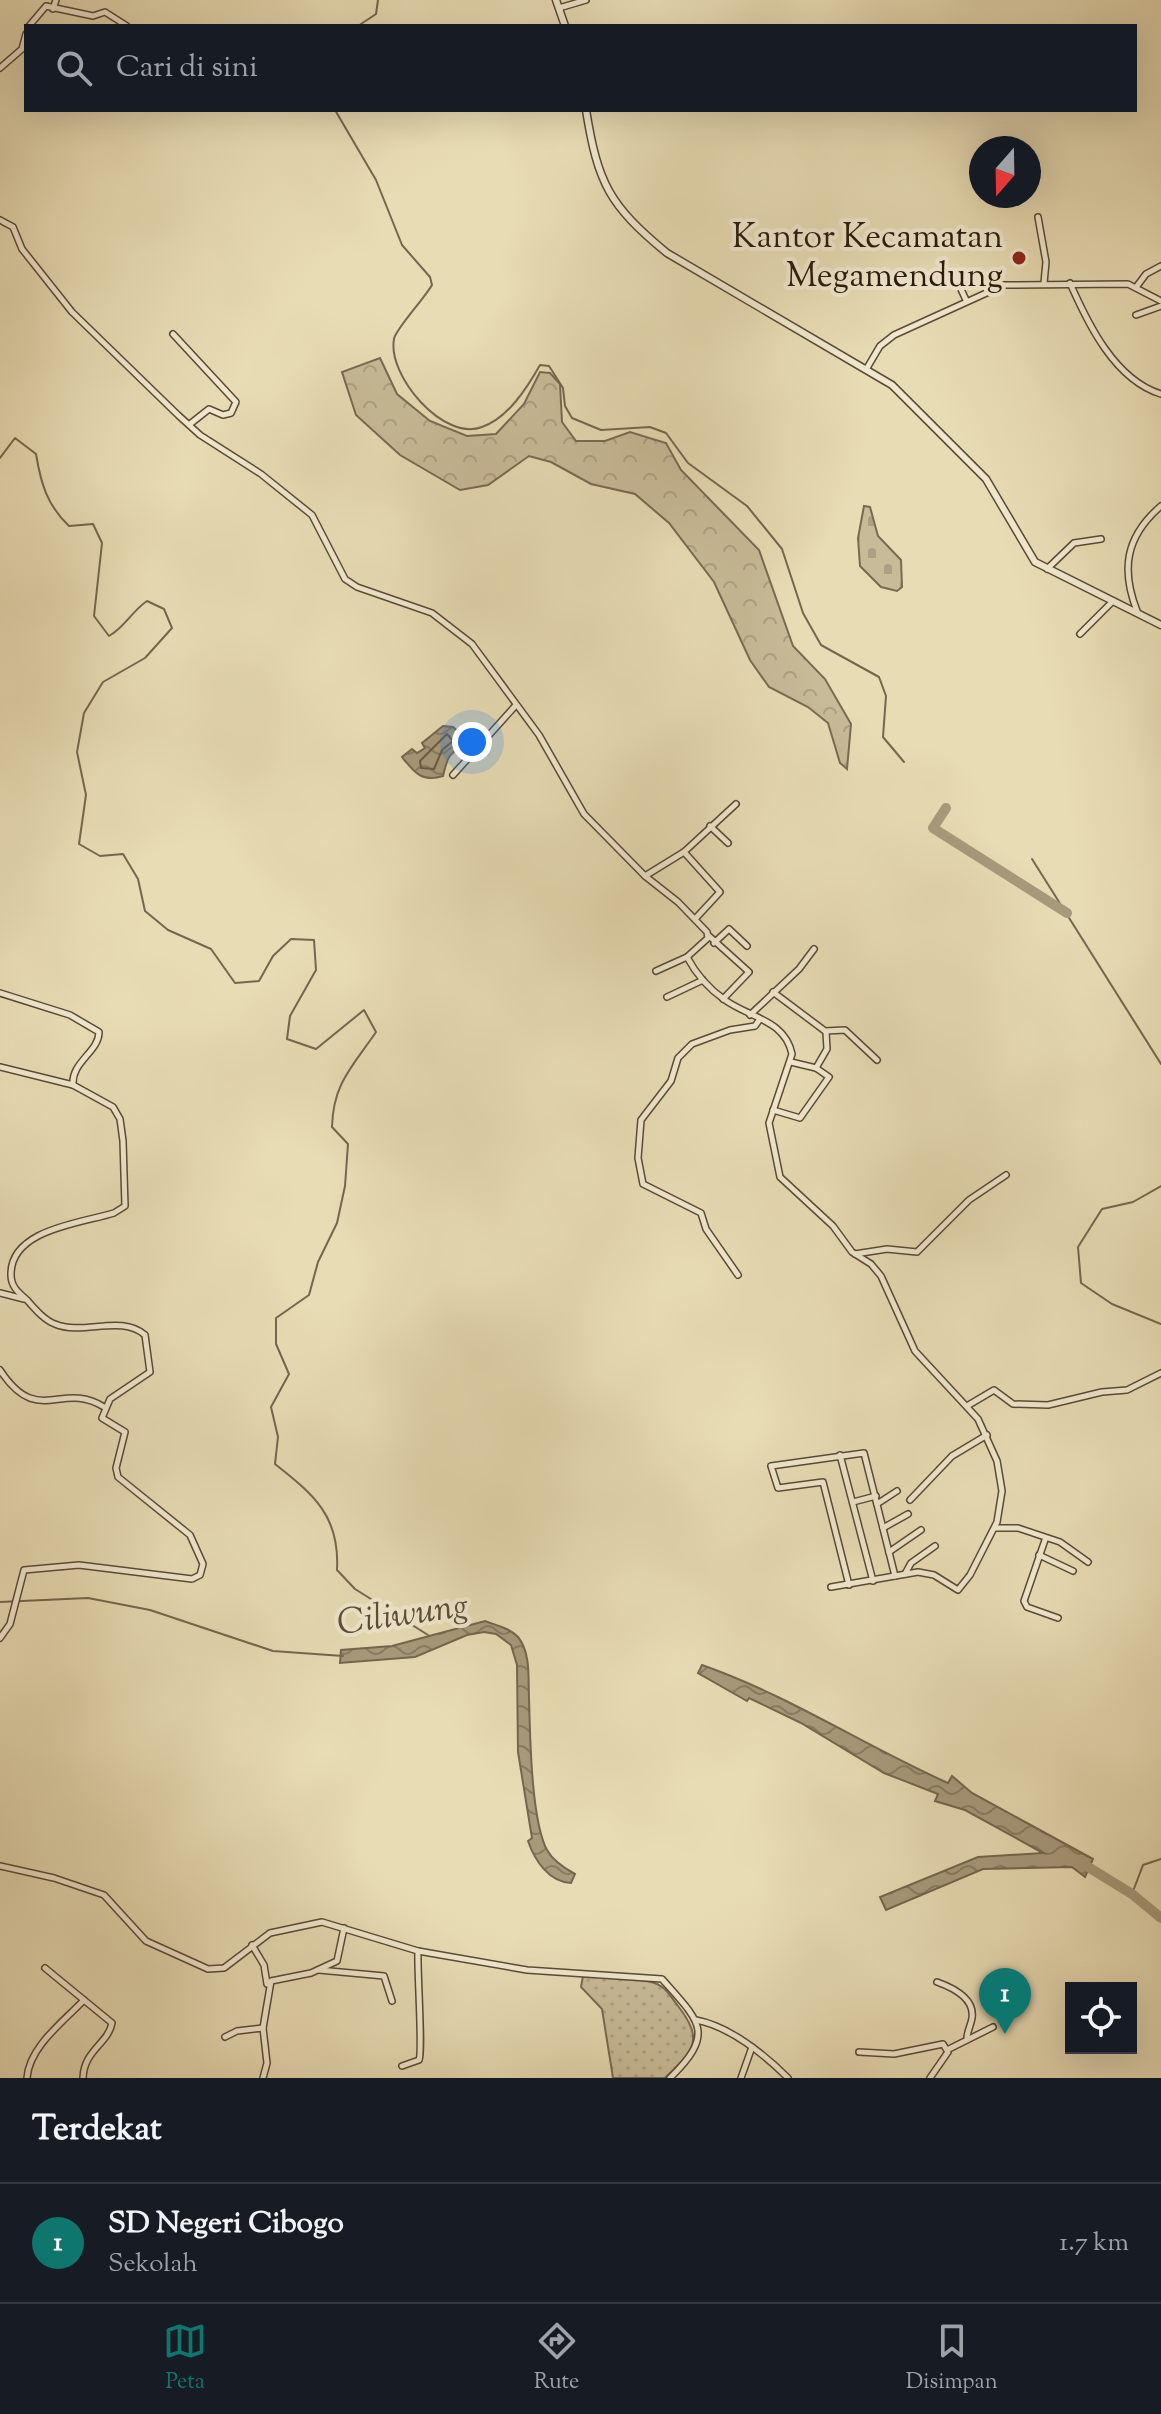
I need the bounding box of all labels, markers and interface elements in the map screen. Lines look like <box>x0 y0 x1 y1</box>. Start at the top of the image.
search box <box>24 24 1137 112</box>
icon: search <box>52 46 96 90</box>
text: Cari di sini <box>116 47 258 90</box>
north arrow <box>969 136 1041 208</box>
place label: Kantor Kecamatan Megamendung <box>732 214 1003 302</box>
marker: Kantor Kecamatan Megamendung <box>1010 249 1028 267</box>
your location <box>452 722 492 762</box>
water label: Ciliwung <box>334 1581 472 1651</box>
pin: 1 <box>979 1968 1031 2034</box>
map controls <box>1065 1982 1137 2054</box>
button: locate <box>1065 1982 1137 2054</box>
text: Terdekat <box>32 2106 162 2155</box>
text: SD Negeri Cibogo <box>108 2203 344 2246</box>
text: 1 <box>54 2225 62 2262</box>
text: 1.7 km <box>1059 2225 1129 2262</box>
text: Sekolah <box>108 2246 198 2283</box>
tab: Peta <box>163 2319 207 2399</box>
tab: Rute <box>534 2319 579 2399</box>
tab: Disimpan <box>906 2319 998 2399</box>

